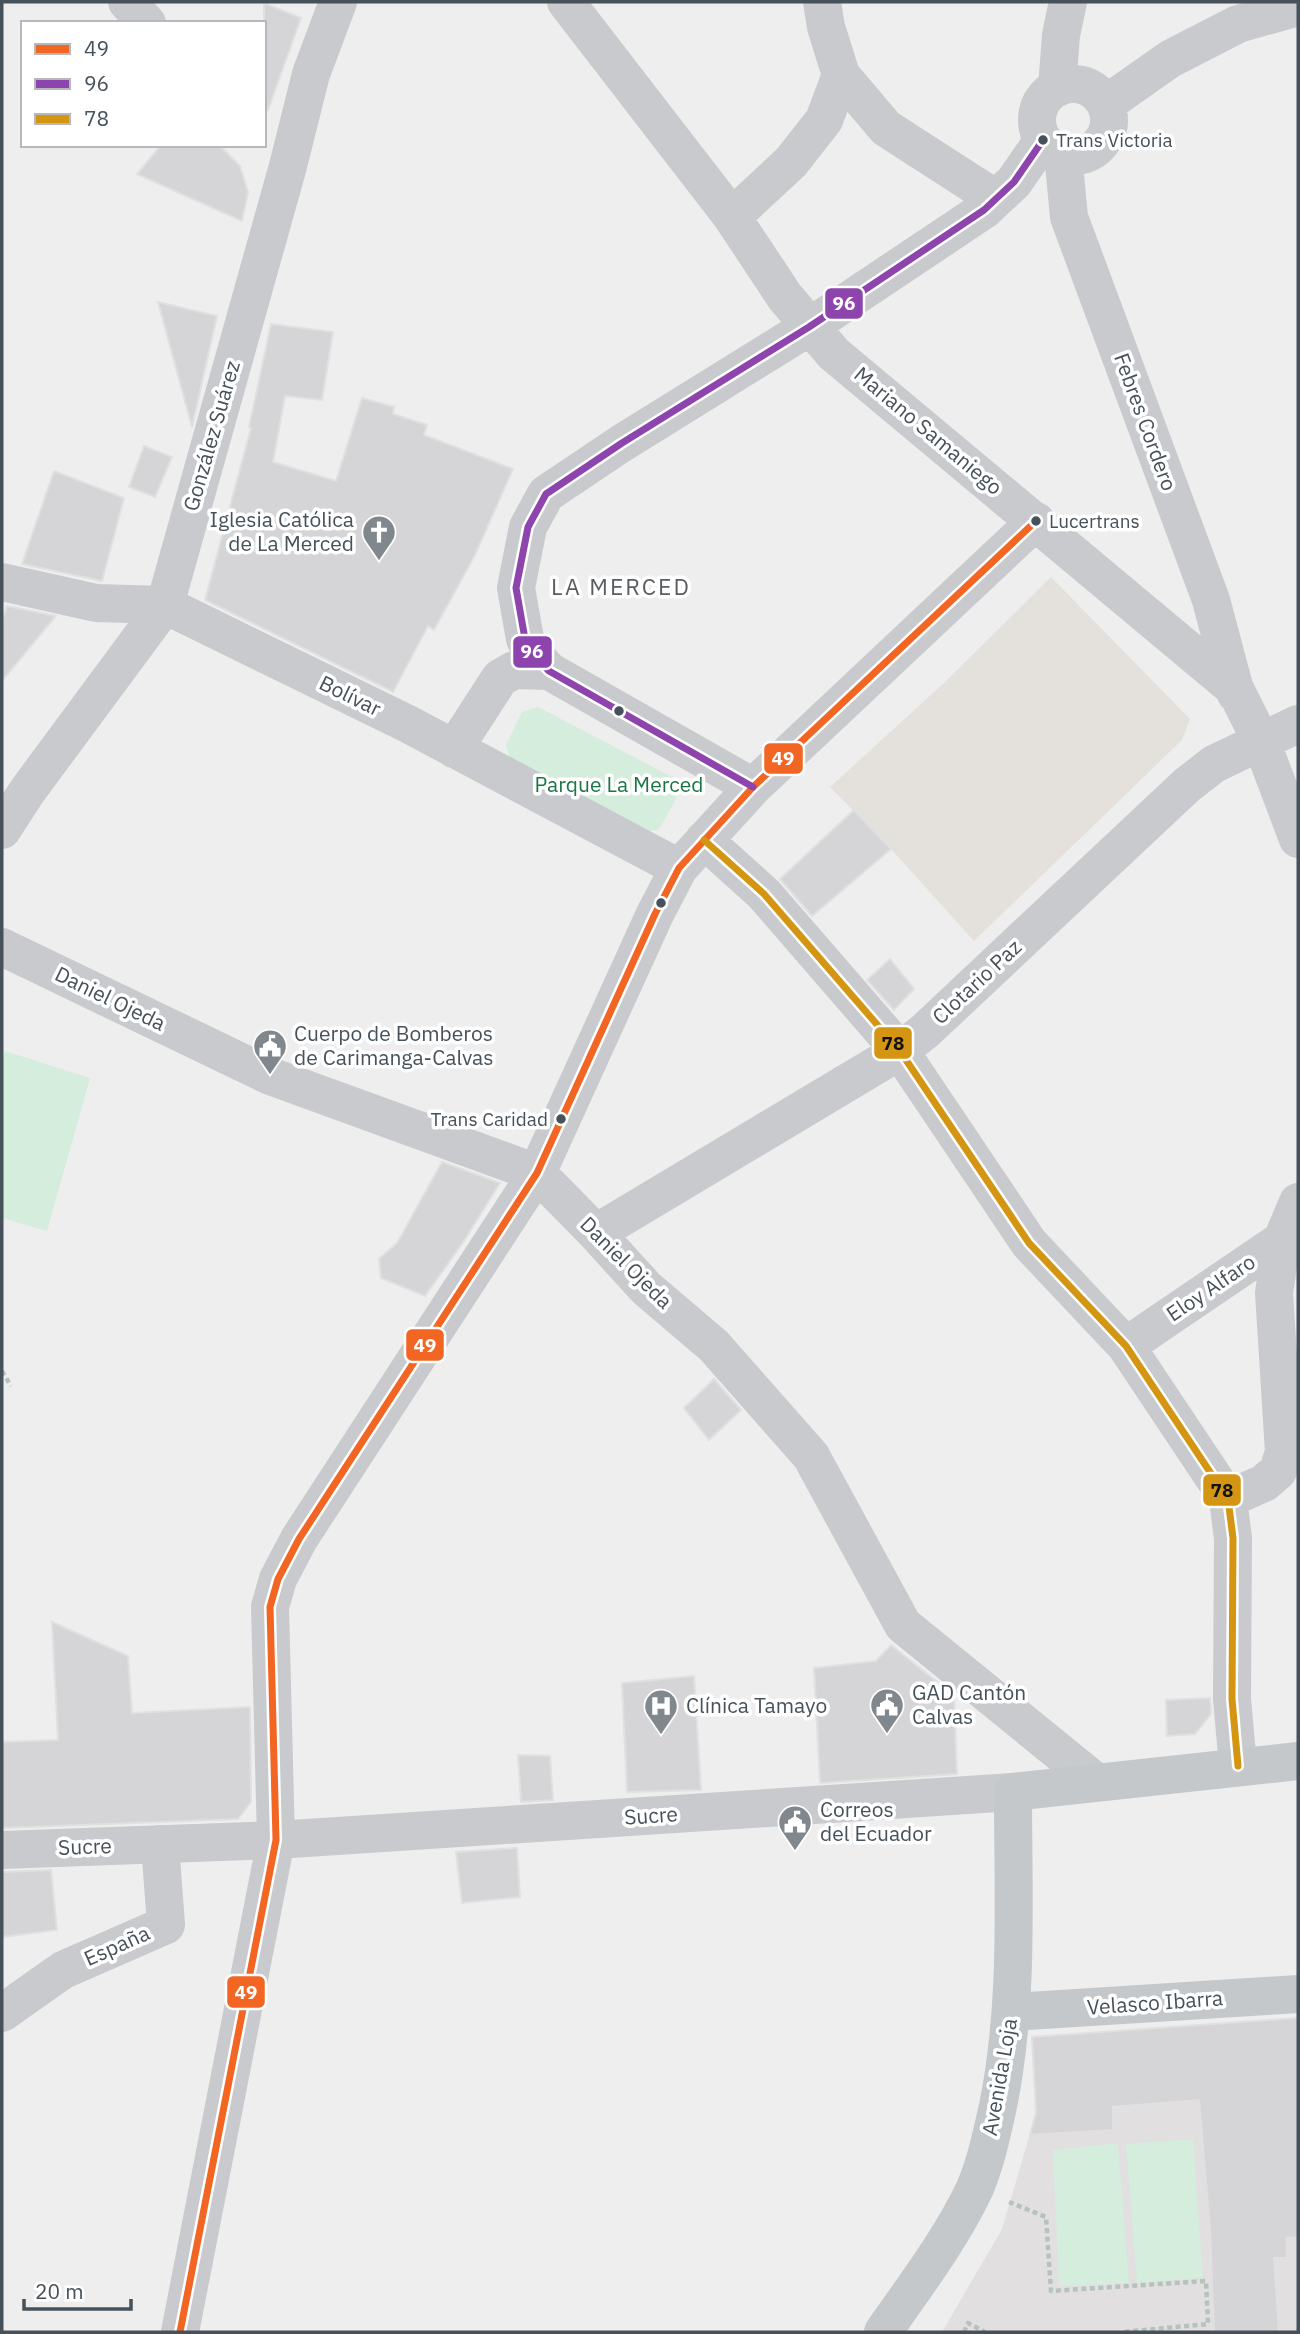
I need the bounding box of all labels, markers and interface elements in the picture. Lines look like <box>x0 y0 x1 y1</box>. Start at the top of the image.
legend <box>21 21 266 147</box>
text: 49 <box>84 34 109 62</box>
text: 96 <box>84 69 109 97</box>
text: 78 <box>84 104 109 132</box>
place label: Trans Victoria <box>1056 128 1173 152</box>
marker: Trans Victoria <box>1036 133 1050 147</box>
line badge: 96 <box>824 287 864 320</box>
text: 96 <box>833 291 855 315</box>
street label: Febres Cordero <box>1108 349 1184 494</box>
street label: González Suárez <box>176 357 246 514</box>
street label: Mariano Samaniego <box>849 360 1009 501</box>
place label: Iglesia Católica de La Merced <box>210 505 354 557</box>
place label: Lucertrans <box>1049 509 1140 533</box>
church icon: Iglesia Católica de La Merced <box>360 513 398 562</box>
marker: Lucertrans <box>1029 514 1043 528</box>
district label: LA MERCED <box>551 571 691 601</box>
line badge: 96 <box>512 635 553 669</box>
text: 96 <box>521 639 543 663</box>
street label: Bolívar <box>315 668 386 722</box>
unlabelled marker <box>612 704 626 718</box>
line badge: 49 <box>763 742 804 775</box>
text: 49 <box>772 746 794 770</box>
park label: Parque La Merced <box>535 770 703 798</box>
unlabelled marker <box>654 896 668 910</box>
street label: Clotario Paz <box>926 933 1027 1030</box>
street label: Daniel Ojeda <box>50 959 170 1037</box>
place label: Cuerpo de Bomberos de Carimanga-Calvas <box>294 1019 494 1071</box>
line badge: 78 <box>873 1026 913 1060</box>
public building icon: Cuerpo de Bomberos de Carimanga-Calvas <box>251 1027 289 1076</box>
text: 78 <box>882 1031 904 1055</box>
place label: Trans Caridad <box>431 1107 548 1131</box>
marker: Trans Caridad <box>554 1112 568 1126</box>
street label: Daniel Ojeda <box>574 1210 679 1315</box>
street label: Eloy Alfaro <box>1160 1247 1260 1327</box>
line badge: 49 <box>405 1328 445 1362</box>
text: 49 <box>414 1333 436 1357</box>
line badge: 78 <box>1202 1473 1242 1507</box>
text: 78 <box>1211 1478 1233 1502</box>
place label: GAD Cantón Calvas <box>912 1678 1026 1730</box>
public building icon: GAD Cantón Calvas <box>868 1686 906 1735</box>
hospital icon: Clínica Tamayo <box>642 1687 680 1736</box>
place label: Clínica Tamayo <box>686 1691 827 1719</box>
place label: Correos del Ecuador <box>820 1795 932 1847</box>
street label: Sucre <box>623 1799 679 1831</box>
public building icon: Correos del Ecuador <box>776 1803 814 1852</box>
street label: Sucre <box>58 1831 112 1861</box>
street label: España <box>79 1918 154 1972</box>
line badge: 49 <box>226 1975 266 2009</box>
text: 49 <box>235 1980 257 2004</box>
street label: Velasco Ibarra <box>1086 1983 1224 2021</box>
street label: Avenida Loja <box>975 2016 1023 2138</box>
scale bar <box>24 2268 131 2312</box>
text: 20 m <box>35 2277 84 2305</box>

